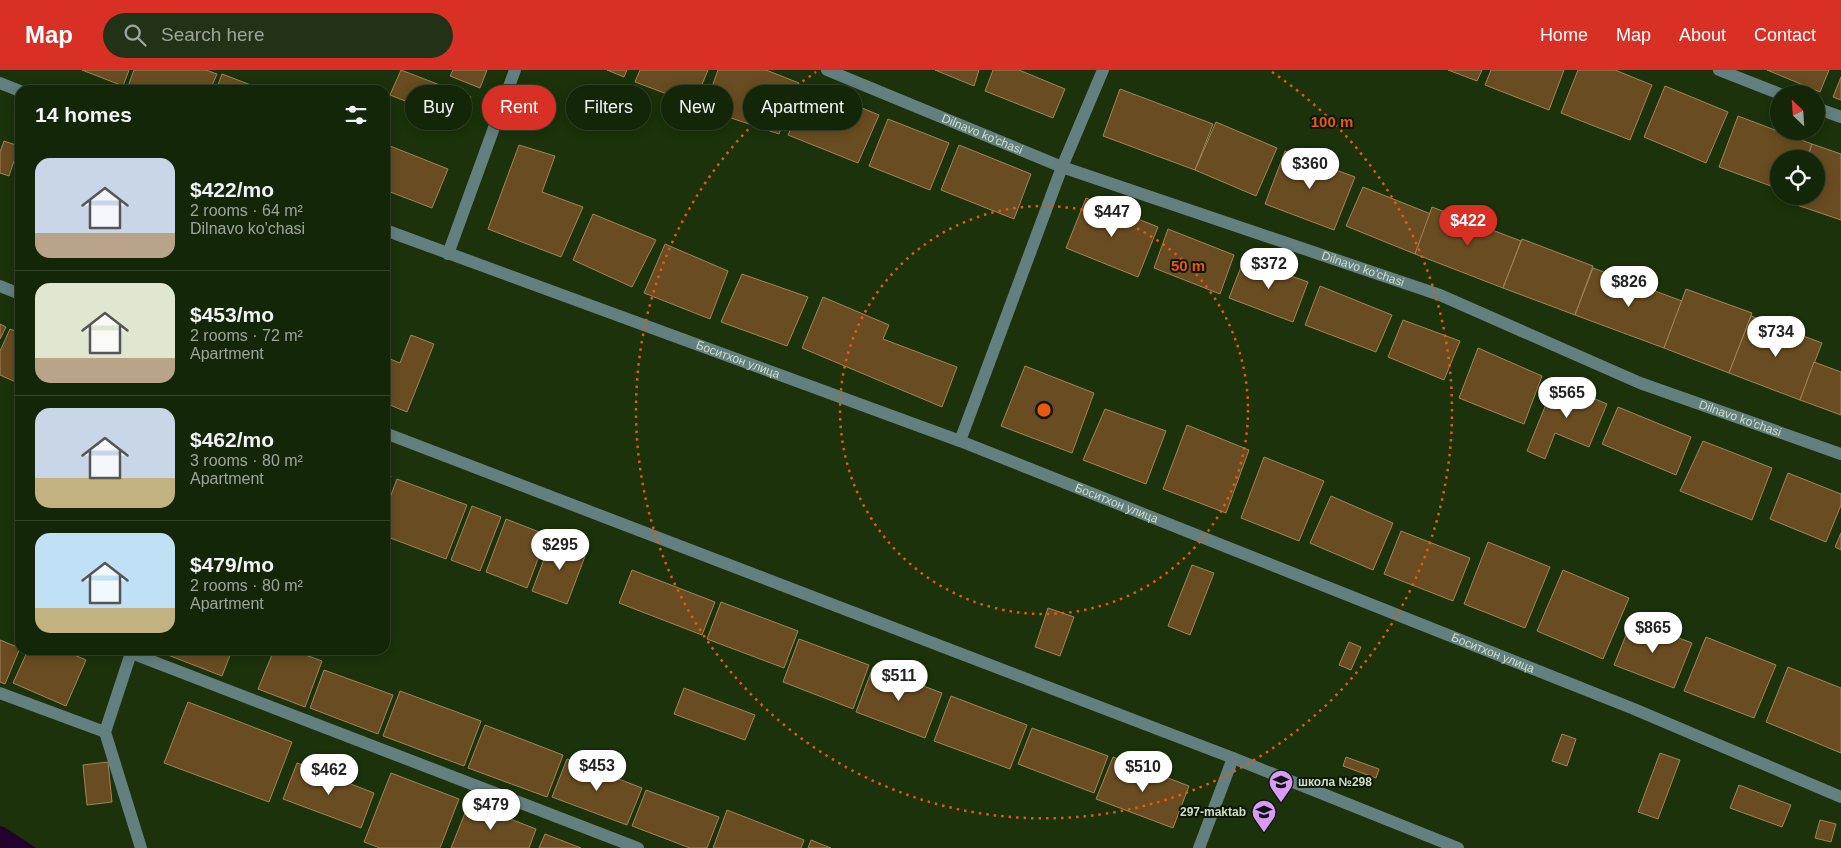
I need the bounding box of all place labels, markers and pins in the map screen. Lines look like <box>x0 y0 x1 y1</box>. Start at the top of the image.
pin: $360 <box>1280 148 1340 190</box>
pin: $447 <box>1082 196 1142 238</box>
pin: $422 <box>1438 204 1498 247</box>
pin: $372 <box>1239 248 1299 290</box>
pin: $826 <box>1599 266 1659 308</box>
pin: $734 <box>1746 316 1806 358</box>
pin: $565 <box>1537 376 1597 419</box>
centre of rings <box>1035 401 1053 419</box>
pin: $295 <box>530 528 590 571</box>
pin: $865 <box>1623 612 1683 654</box>
pin: $511 <box>869 660 929 702</box>
pin: $453 <box>567 750 627 792</box>
pin: $510 <box>1113 750 1173 793</box>
pin: $462 <box>299 754 359 796</box>
school or university icon: школа №298 <box>1268 769 1294 803</box>
place label: школа №298 <box>1298 775 1372 789</box>
pin: $479 <box>461 788 521 831</box>
school or university icon: 297-maktab <box>1251 799 1277 833</box>
place label: 297-maktab <box>1180 805 1246 819</box>

